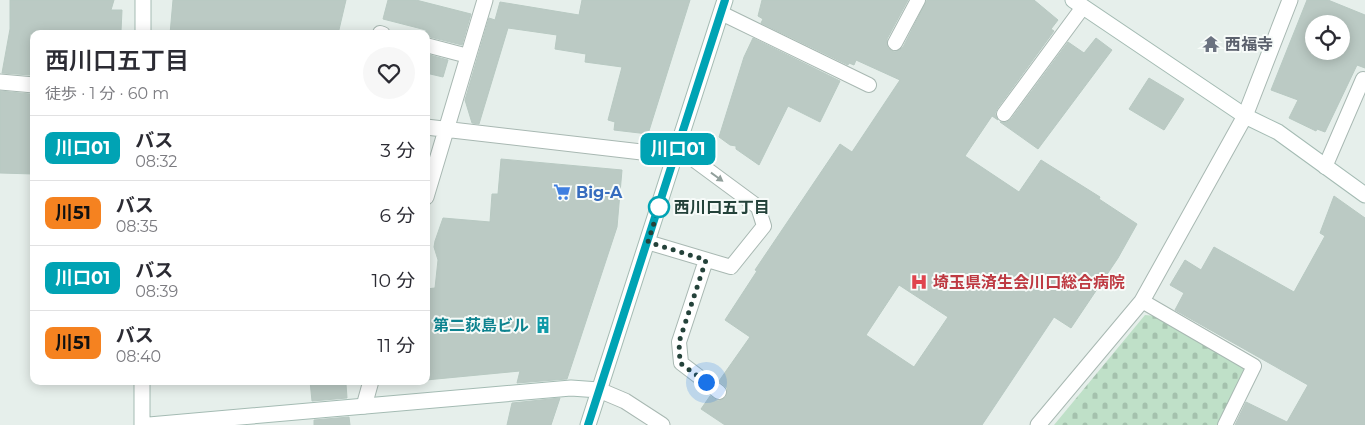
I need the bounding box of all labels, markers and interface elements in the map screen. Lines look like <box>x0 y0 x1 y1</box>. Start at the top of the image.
map controls <box>1305 15 1350 60</box>
button: locate <box>1305 15 1350 60</box>
temple icon: 西福寺 <box>1201 34 1221 54</box>
place label: 西福寺 <box>1225 35 1273 54</box>
text: 西川口五丁目 <box>45 46 189 75</box>
button: heart <box>363 47 415 99</box>
text: 徒歩 · 1 分 · 60 m <box>45 84 169 103</box>
text: バス <box>135 129 173 152</box>
line badge: 川口01 <box>643 133 713 165</box>
text: 川口01 <box>55 137 110 159</box>
text: 川口01 <box>650 138 706 160</box>
text: 3 分 <box>380 139 415 162</box>
text: 08:32 <box>135 152 177 171</box>
one-way arrow <box>710 172 724 182</box>
supermarket icon: Big-A <box>552 182 572 202</box>
place label: Big-A <box>576 183 623 202</box>
text: バス <box>116 194 154 217</box>
marker: 西川口五丁目 <box>648 196 670 218</box>
place label: 西川口五丁目 <box>674 198 770 217</box>
text: 川51 <box>55 202 91 224</box>
text: 6 分 <box>379 204 415 227</box>
text: 08:35 <box>116 217 158 236</box>
text: バス <box>135 259 173 282</box>
text: 川口01 <box>55 267 110 289</box>
text: 10 分 <box>372 269 415 292</box>
hospital icon: 埼玉県済生会川口総合病院 <box>909 272 929 292</box>
place label: 埼玉県済生会川口総合病院 <box>933 273 1125 292</box>
text: 08:39 <box>135 282 178 301</box>
building icon: 第二荻島ビル <box>533 315 553 335</box>
place label: 第二荻島ビル <box>433 316 529 335</box>
text: バス <box>116 324 154 347</box>
text: 川51 <box>55 332 91 354</box>
text: 11 分 <box>377 334 415 357</box>
text: 08:40 <box>116 347 161 366</box>
your location <box>694 370 719 395</box>

